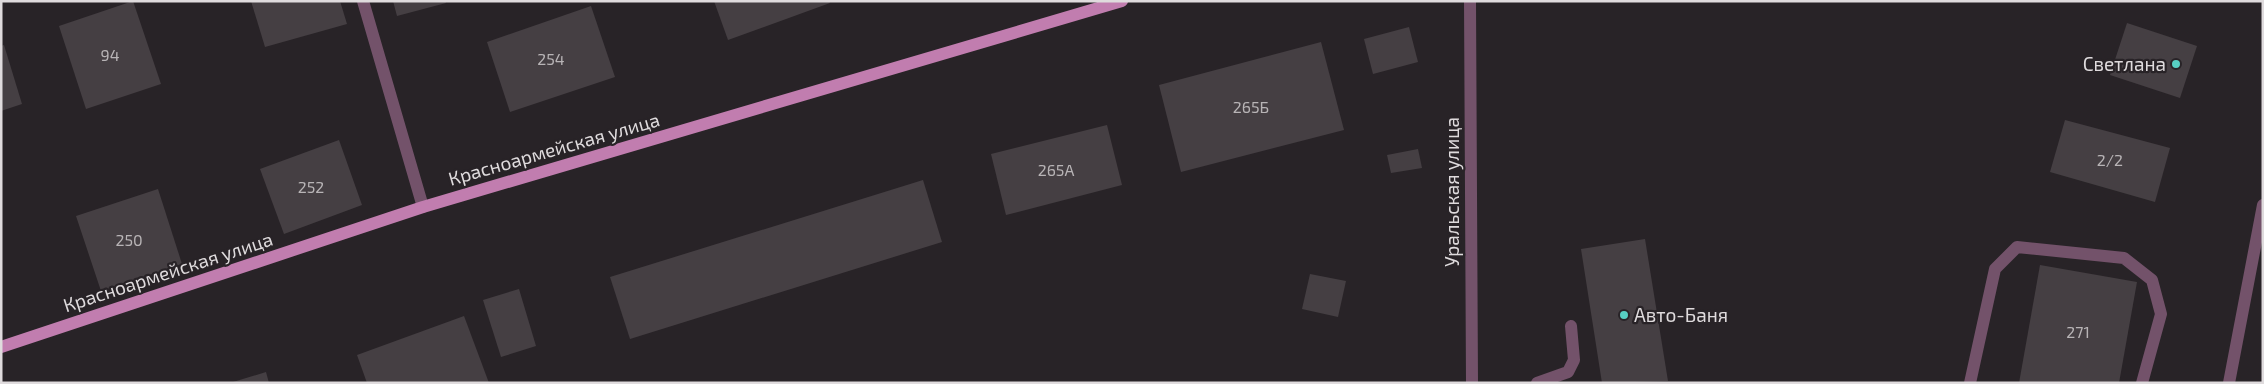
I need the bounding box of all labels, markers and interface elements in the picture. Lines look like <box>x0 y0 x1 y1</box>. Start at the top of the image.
house number: 94 <box>101 45 120 64</box>
house number: 254 <box>537 49 565 68</box>
place label: Светлана <box>2083 52 2166 75</box>
marker: Светлана <box>2170 58 2182 70</box>
house number: 265Б <box>1233 97 1269 116</box>
street label: Красноармейская улица <box>445 107 663 191</box>
street label: Уральская улица <box>1440 117 1464 267</box>
house number: 2/2 <box>2097 150 2123 169</box>
house number: 265А <box>1038 160 1074 179</box>
house number: 252 <box>298 177 324 196</box>
street label: Красноармейская улица <box>60 227 276 317</box>
house number: 250 <box>115 230 143 249</box>
place label: Авто-Баня <box>1634 303 1728 326</box>
marker: Авто-Баня <box>1618 309 1630 321</box>
house number: 271 <box>2066 322 2090 341</box>

